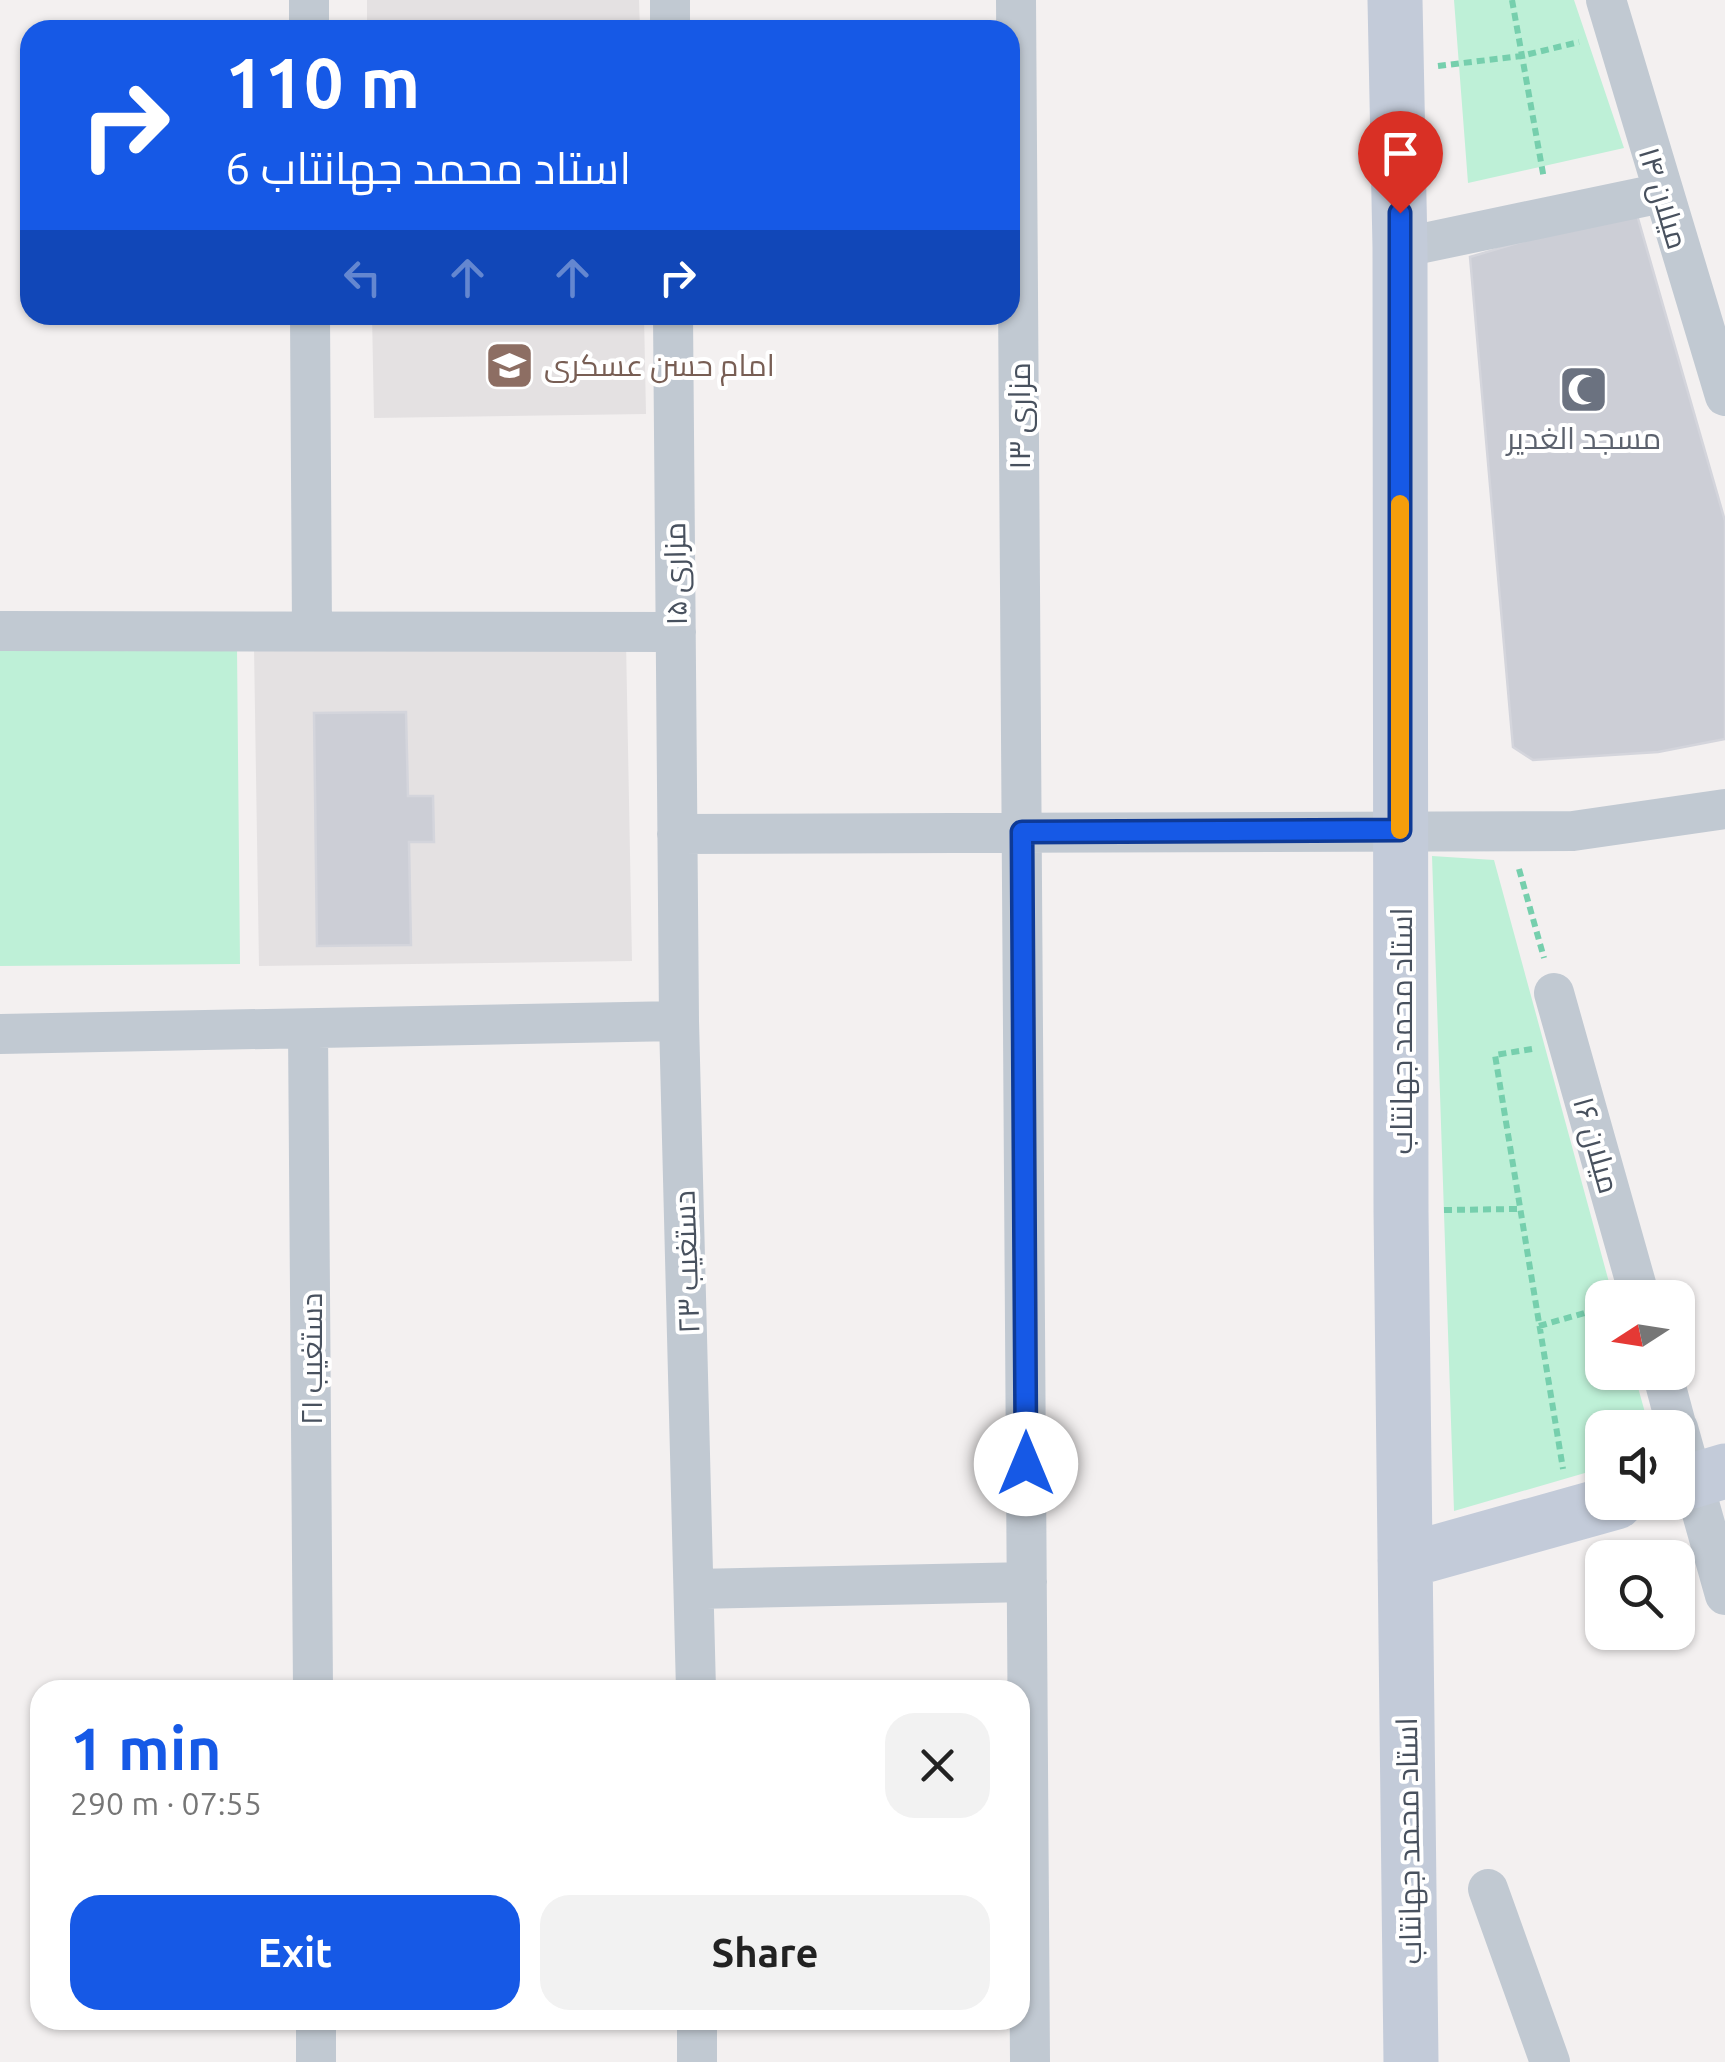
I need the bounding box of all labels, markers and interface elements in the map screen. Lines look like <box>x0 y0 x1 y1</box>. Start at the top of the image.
text: 110 m <box>225 43 420 121</box>
icon: right <box>60 60 190 190</box>
pin <box>1358 111 1443 214</box>
icon: arrive <box>1373 126 1428 181</box>
text: استاد محمد جهانتاب 6 <box>225 142 631 193</box>
street label: میلان ۱۴ <box>1632 143 1695 253</box>
icon: left <box>335 250 390 305</box>
icon: ahead <box>440 250 495 305</box>
icon: ahead <box>545 250 600 305</box>
icon: right <box>650 250 705 305</box>
school or university icon: امام حسن عسکری <box>483 339 535 391</box>
place label: امام حسن عسکری <box>544 348 775 386</box>
street label: مزاری ۱۳ <box>1002 362 1037 470</box>
mosque icon: مسجد الغدیر <box>1558 363 1610 415</box>
place label: مسجد الغدیر <box>1505 421 1661 456</box>
street label: مزاری ۱۵ <box>657 522 694 626</box>
street label: استاد محمد جهانتاب <box>1384 907 1420 1155</box>
street label: میلان ۱۶ <box>1566 1093 1627 1197</box>
street label: دستغیب ۲۳ <box>667 1190 705 1334</box>
north arrow <box>1585 1280 1695 1390</box>
map controls <box>1585 1280 1695 1650</box>
street label: دستغیب ۲۱ <box>294 1293 328 1425</box>
button: sound <box>1585 1410 1695 1520</box>
position arrow <box>974 1412 1078 1516</box>
button: search <box>1585 1540 1695 1650</box>
button: close <box>885 1713 990 1818</box>
text: 1 min <box>70 1714 222 1781</box>
street label: استاد محمد جهانتاب <box>1389 1717 1429 1965</box>
text: 290 m · 07:55 <box>70 1785 262 1821</box>
button: Exit <box>70 1895 520 2010</box>
button: Share <box>540 1895 990 2010</box>

